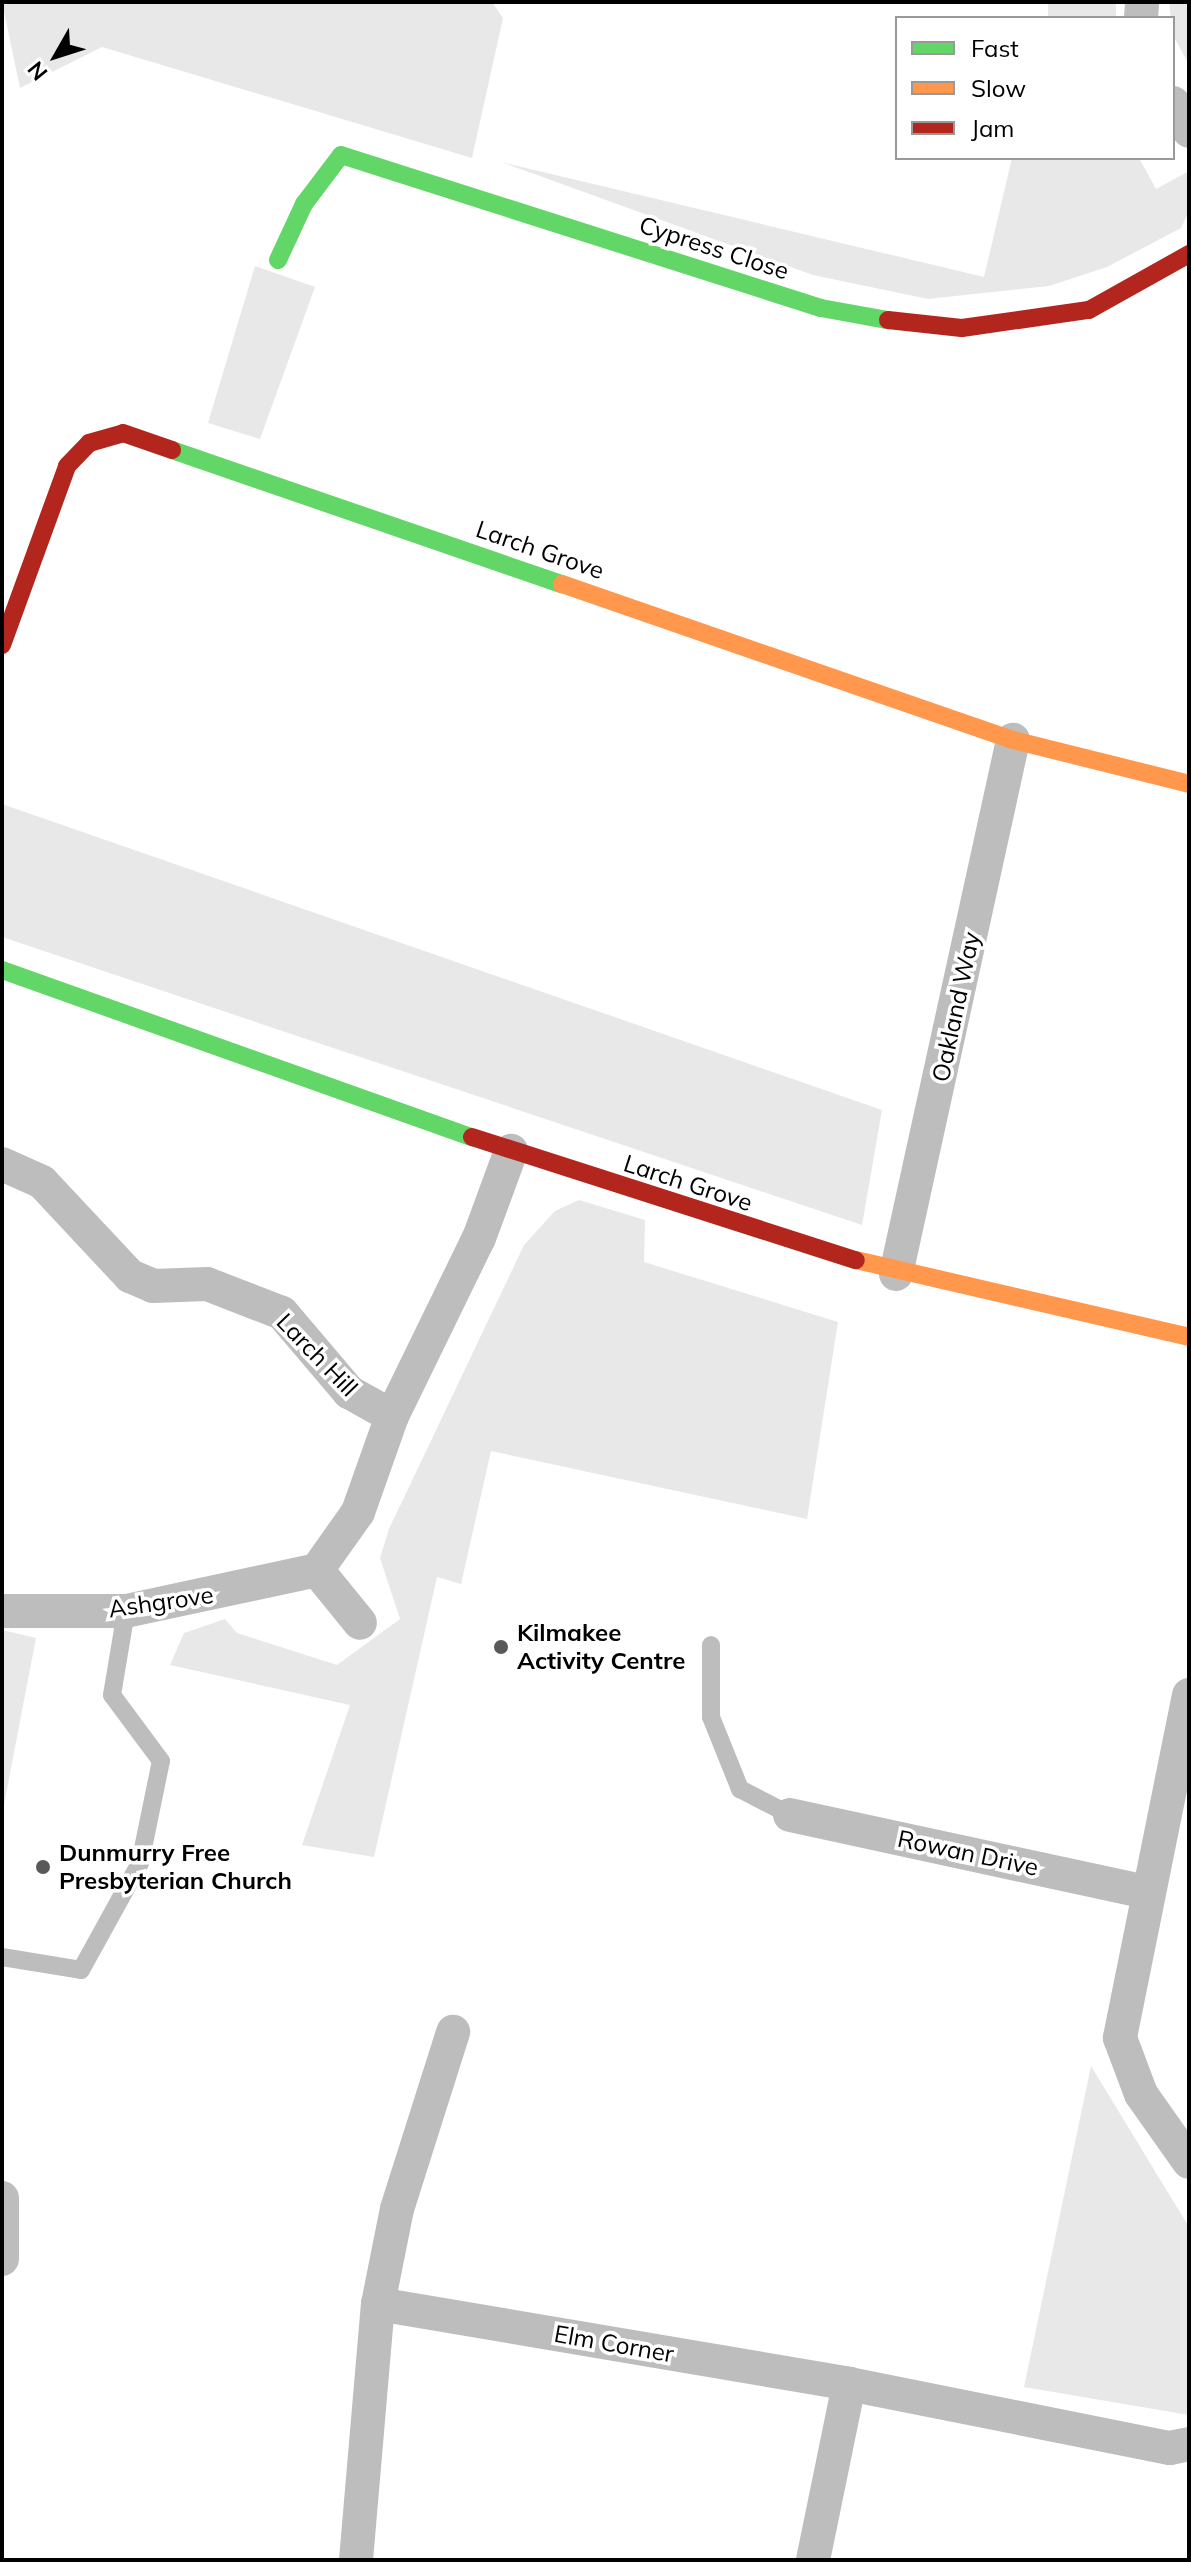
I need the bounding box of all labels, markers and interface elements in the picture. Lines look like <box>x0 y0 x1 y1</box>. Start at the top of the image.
north arrow <box>16 16 96 96</box>
legend <box>895 16 1175 160</box>
text: Fast <box>971 33 1019 63</box>
text: N <box>21 56 53 86</box>
text: Slow <box>971 73 1026 103</box>
text: Jam <box>971 113 1014 143</box>
street label: Cypress Close <box>636 210 792 286</box>
street label: Larch Grove <box>472 515 608 585</box>
street label: Oakland Way <box>926 929 986 1085</box>
street label: Larch Grove <box>620 1149 756 1217</box>
street label: Larch Hill <box>271 1308 363 1402</box>
street label: Ashgrove <box>107 1580 215 1624</box>
place label: Kilmakee Activity Centre <box>517 1619 685 1675</box>
marker: Kilmakee Activity Centre <box>492 1638 510 1656</box>
street label: Rowan Drive <box>895 1824 1041 1882</box>
place label: Dunmurry Free Presbyterian Church <box>59 1839 292 1895</box>
marker: Dunmurry Free Presbyterian Church <box>34 1858 52 1876</box>
street label: Elm Corner <box>552 2319 676 2369</box>

